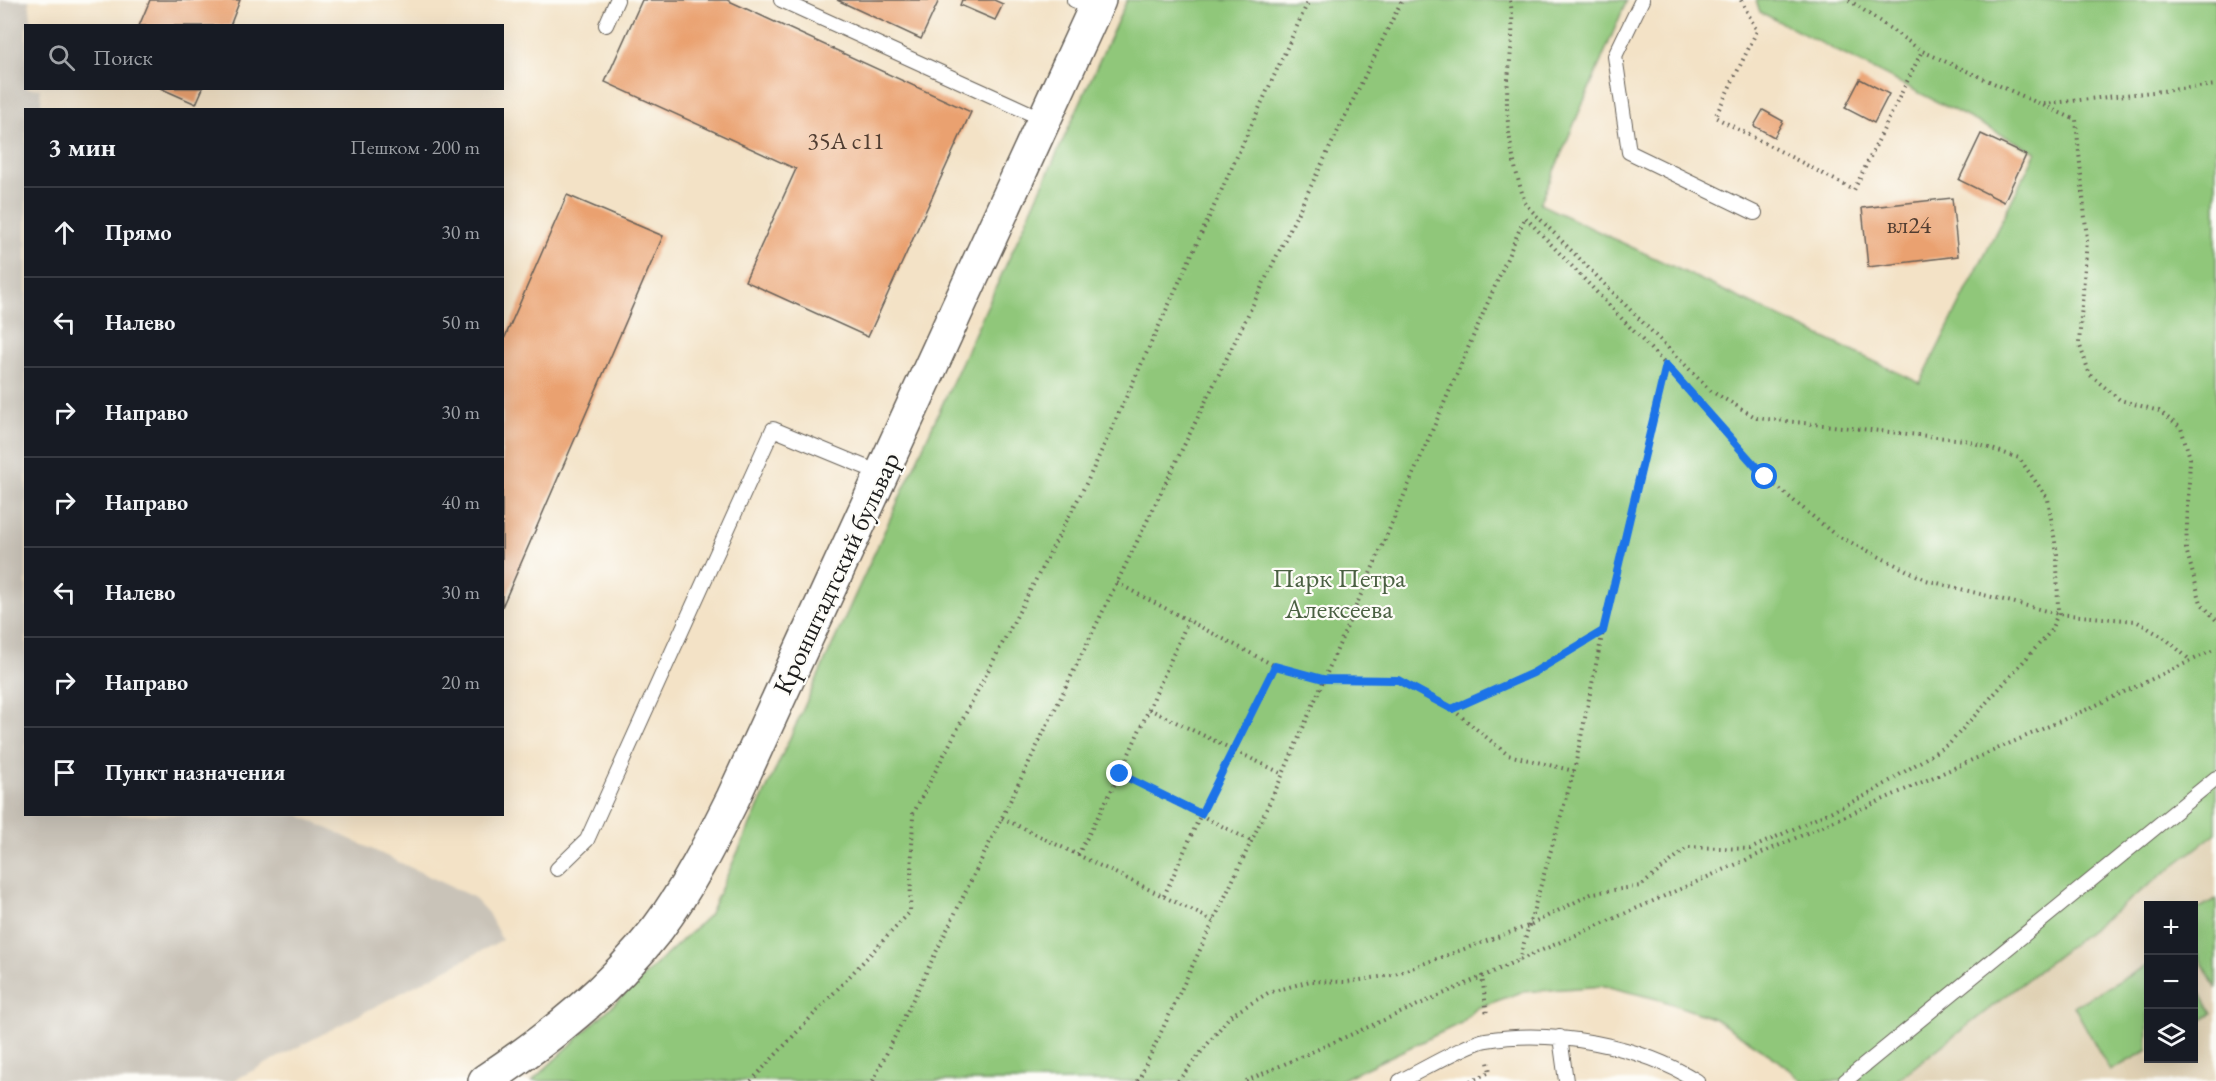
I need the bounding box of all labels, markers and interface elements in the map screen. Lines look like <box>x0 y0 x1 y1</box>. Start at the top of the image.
search box <box>24 24 504 90</box>
icon: search <box>45 41 78 74</box>
text: Поиск <box>93 43 153 72</box>
house number: 35А с11 <box>807 125 885 156</box>
text: 3 мин <box>48 130 116 164</box>
text: Пешком · 200 m <box>350 134 480 160</box>
house number: вл24 <box>1887 209 1932 240</box>
icon: ahead <box>48 216 81 249</box>
text: Прямо <box>105 218 172 247</box>
text: 30 m <box>441 219 480 245</box>
icon: left <box>48 306 81 339</box>
text: Налево <box>105 308 175 337</box>
text: 50 m <box>441 309 480 335</box>
icon: right <box>48 396 81 429</box>
text: Направо <box>105 398 188 427</box>
text: 30 m <box>441 399 480 425</box>
street label: Кронштадтский бульвар <box>764 446 908 700</box>
route start <box>1751 463 1777 489</box>
icon: right <box>48 486 81 519</box>
text: Направо <box>105 488 188 517</box>
text: 40 m <box>441 489 480 515</box>
park label: Парк Петра Алексеева <box>1272 560 1406 626</box>
icon: left <box>48 576 81 609</box>
text: Налево <box>105 578 175 607</box>
text: 30 m <box>441 579 480 605</box>
icon: right <box>48 666 81 699</box>
text: Направо <box>105 668 188 697</box>
text: 20 m <box>441 669 480 695</box>
icon: arrive <box>48 756 81 789</box>
text: Пункт назначения <box>105 758 285 787</box>
route end <box>1106 760 1132 786</box>
map controls <box>2144 901 2198 1063</box>
button: + <box>2144 901 2198 955</box>
button: − <box>2144 955 2198 1009</box>
button: layers <box>2144 1009 2198 1063</box>

